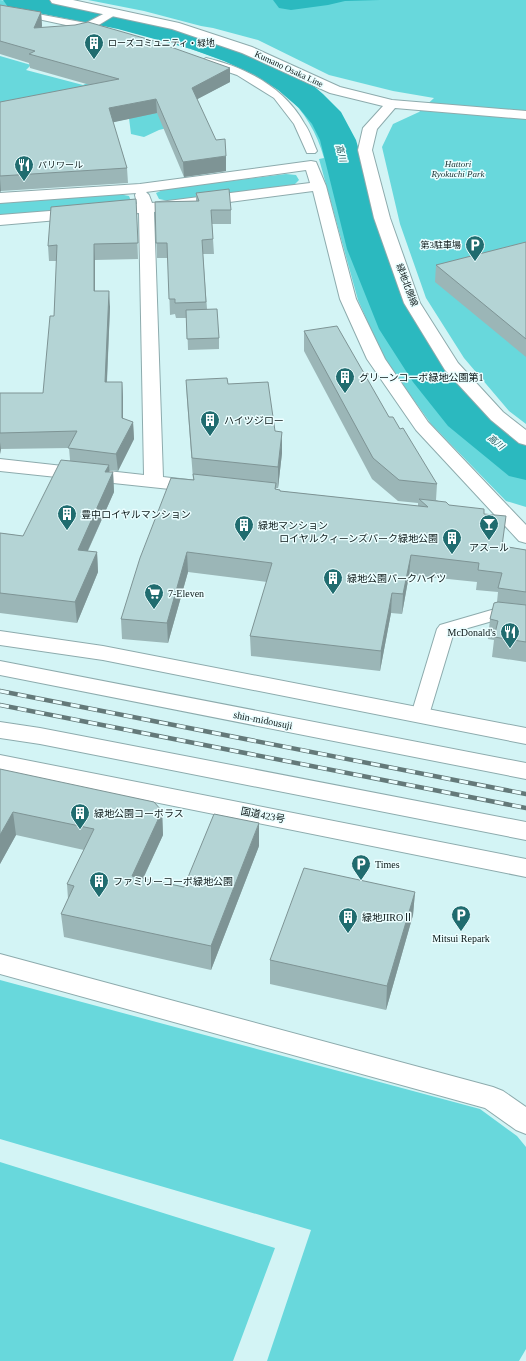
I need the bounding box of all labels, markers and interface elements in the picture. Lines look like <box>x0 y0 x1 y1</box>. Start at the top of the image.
building icon: ローズコミュニティ・緑地 <box>83 32 105 60</box>
place label: ローズコミュニティ・緑地 <box>108 38 215 48</box>
street label: Kumano Osaka Line <box>253 49 325 89</box>
water label: 高川 <box>334 143 348 164</box>
restaurant icon: パリワール <box>13 154 35 182</box>
park label: Hattori Ryokuchi Park <box>430 159 486 179</box>
place label: パリワール <box>38 160 83 170</box>
parking icon: 第3駐車場 <box>464 234 486 262</box>
place label: 第3駐車場 <box>420 240 461 250</box>
street label: 緑地北側線 <box>394 262 420 309</box>
building icon: グリーンコーポ緑地公園第1 <box>334 366 356 394</box>
place label: グリーンコーポ緑地公園第1 <box>359 372 484 383</box>
building icon: ハイツジロー <box>199 409 221 437</box>
place label: ハイツジロー <box>224 415 284 426</box>
water label: 高川 <box>486 432 507 452</box>
building icon: 豊中ロイヤルマンション <box>56 503 78 531</box>
place label: 豊中ロイヤルマンション <box>81 509 191 520</box>
bar icon: アスール <box>478 513 500 541</box>
building icon: 緑地マンション <box>233 514 255 542</box>
place label: 緑地マンション <box>258 520 328 531</box>
building icon: ロイヤルクィーンズパーク緑地公園 <box>441 527 463 555</box>
place label: ロイヤルクィーンズパーク緑地公園 <box>279 533 438 544</box>
place label: アスール <box>469 542 509 553</box>
building icon: 緑地公園パークハイツ <box>322 567 344 595</box>
place label: 緑地公園パークハイツ <box>347 573 446 584</box>
supermarket icon: 7-Eleven <box>143 582 165 610</box>
place label: 7-Eleven <box>168 588 204 599</box>
restaurant icon: McDonald's <box>499 621 521 649</box>
place label: McDonald's <box>448 627 496 638</box>
street label: shin-midousuji <box>232 709 294 731</box>
building icon: 緑地公園コーポラス <box>69 802 91 830</box>
street label: 国道423号 <box>240 805 286 825</box>
place label: 緑地公園コーポラス <box>94 808 184 819</box>
parking icon: Times <box>350 853 372 881</box>
place label: Times <box>375 859 400 870</box>
building icon: ファミリーコーポ緑地公園 <box>88 870 110 898</box>
place label: ファミリーコーポ緑地公園 <box>113 876 233 887</box>
parking icon: Mitsui Repark <box>450 904 472 932</box>
building icon: 緑地JIROⅡ <box>337 906 359 934</box>
place label: 緑地JIROⅡ <box>362 912 413 923</box>
place label: Mitsui Repark <box>432 933 490 944</box>

